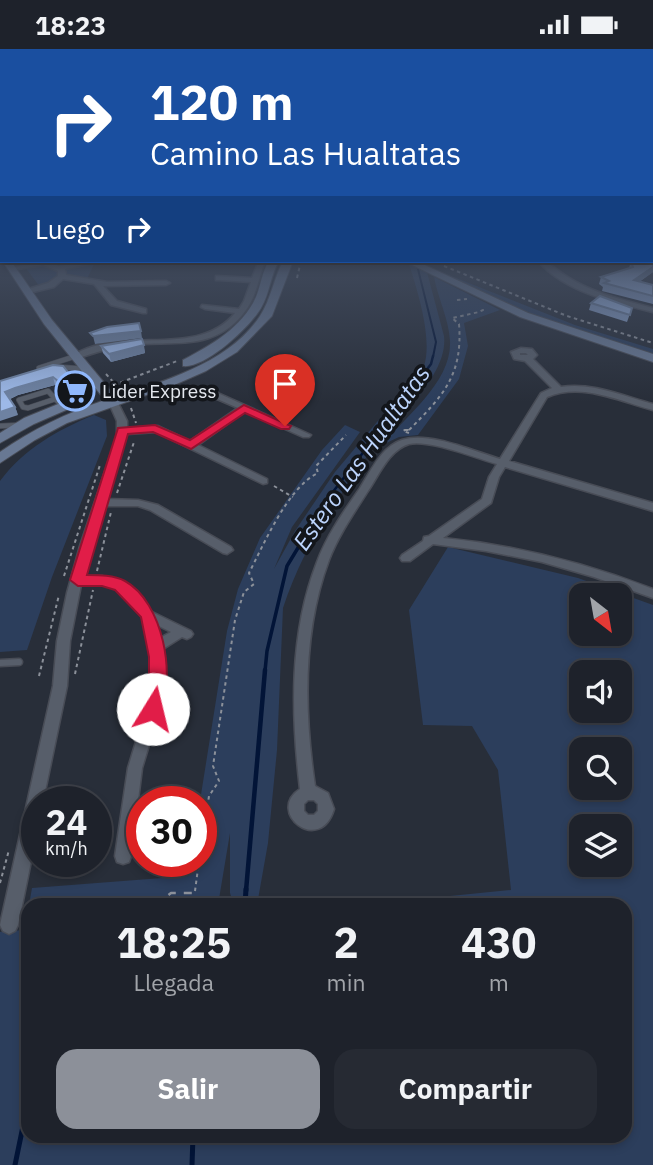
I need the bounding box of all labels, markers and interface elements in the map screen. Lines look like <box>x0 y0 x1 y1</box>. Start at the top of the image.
text: 18:23 <box>35 8 106 42</box>
text: 120 m <box>150 70 294 133</box>
icon: right <box>35 77 126 168</box>
text: Camino Las Hualtatas <box>150 132 461 174</box>
icon: right <box>119 210 157 248</box>
text: Luego <box>35 212 105 246</box>
pin <box>255 354 315 426</box>
water label: Estero Las Hualtatas <box>285 359 437 556</box>
icon: arrive <box>266 365 304 403</box>
supermarket icon: Lider Express <box>54 370 96 412</box>
place label: Lider Express <box>102 379 217 403</box>
north arrow <box>569 583 632 646</box>
map controls <box>569 583 632 877</box>
button: sound <box>569 660 632 723</box>
position arrow <box>116 672 190 746</box>
button: search <box>569 737 632 800</box>
speed limit sign: 30 <box>126 786 217 877</box>
text: 24 <box>45 799 88 845</box>
button: layers <box>569 814 632 877</box>
text: km/h <box>45 837 88 860</box>
text: 18:25 <box>116 915 231 970</box>
text: 2 <box>333 915 359 970</box>
text: 430 <box>461 915 537 970</box>
text: Llegada <box>134 967 214 997</box>
text: min <box>327 967 365 997</box>
text: m <box>489 967 509 997</box>
button: Salir <box>56 1049 320 1129</box>
button: Compartir <box>334 1049 597 1129</box>

